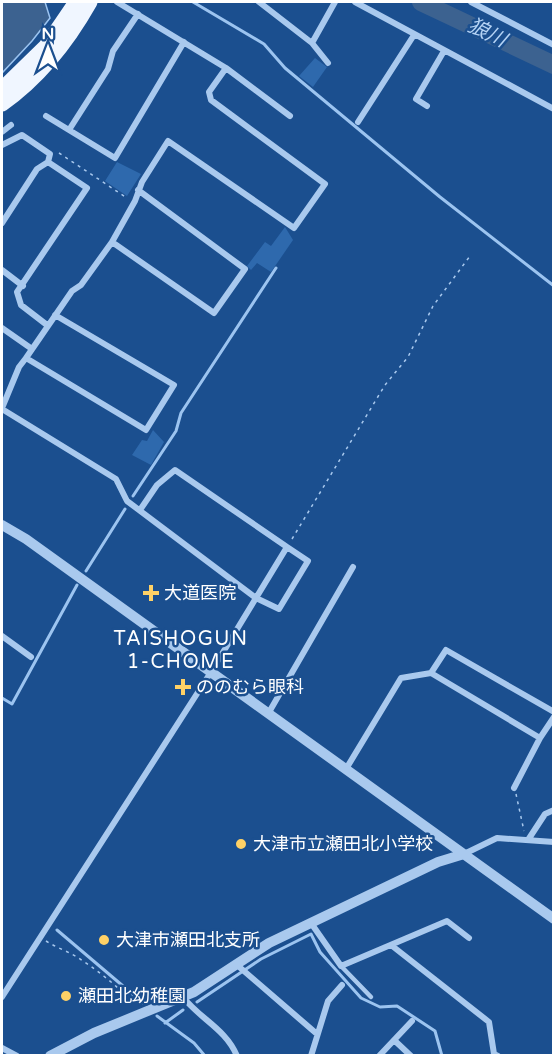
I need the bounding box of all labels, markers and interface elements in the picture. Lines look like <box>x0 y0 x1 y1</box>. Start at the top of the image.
water label: 狼川 <box>464 13 512 53</box>
north arrow <box>18 18 78 78</box>
text: N <box>42 24 54 44</box>
place label: 大道医院 <box>164 582 236 604</box>
marker: 大道医院 <box>142 584 160 602</box>
district label: TAISHOGUN 1-CHOME <box>113 627 249 674</box>
place label: ののむら眼科 <box>196 676 304 698</box>
marker: ののむら眼科 <box>174 678 192 696</box>
place label: 大津市立瀬田北小学校 <box>253 833 433 855</box>
marker: 大津市立瀬田北小学校 <box>234 837 248 851</box>
place label: 大津市瀬田北支所 <box>116 929 260 951</box>
marker: 大津市瀬田北支所 <box>97 933 111 947</box>
place label: 瀬田北幼稚園 <box>78 985 186 1007</box>
marker: 瀬田北幼稚園 <box>59 989 73 1003</box>

